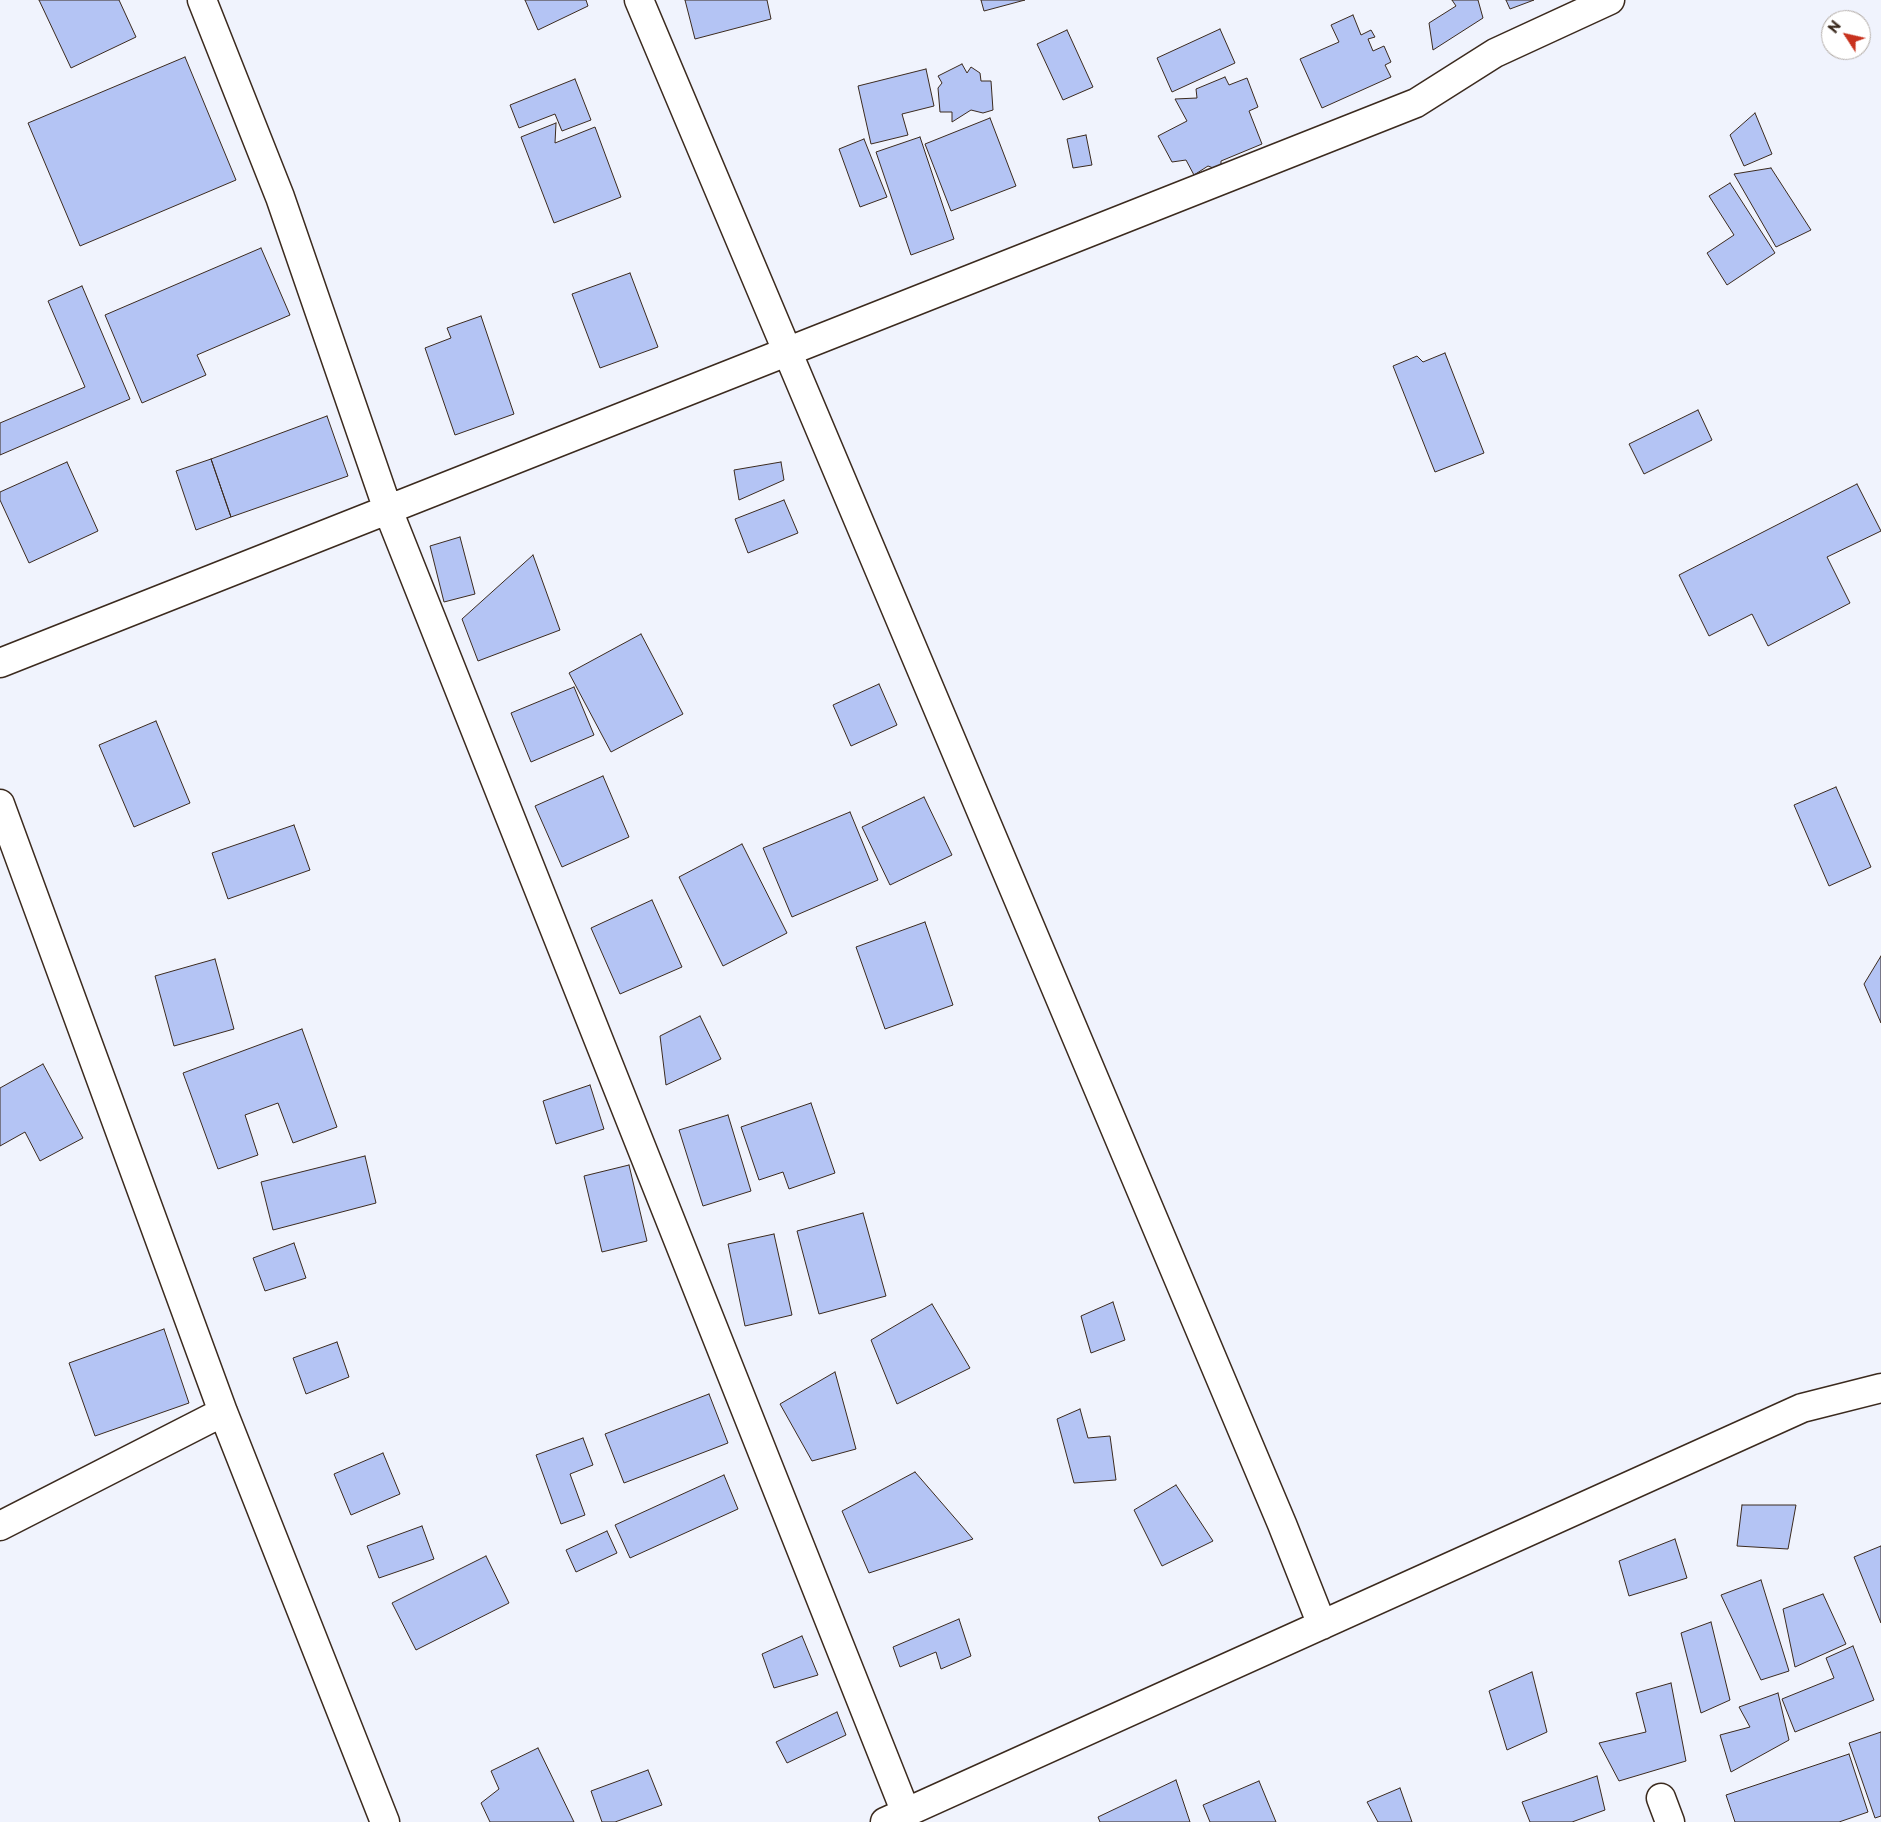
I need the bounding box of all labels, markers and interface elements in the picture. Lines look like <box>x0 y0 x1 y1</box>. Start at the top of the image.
north arrow <box>1821 10 1871 60</box>
text: N <box>1822 16 1846 37</box>

